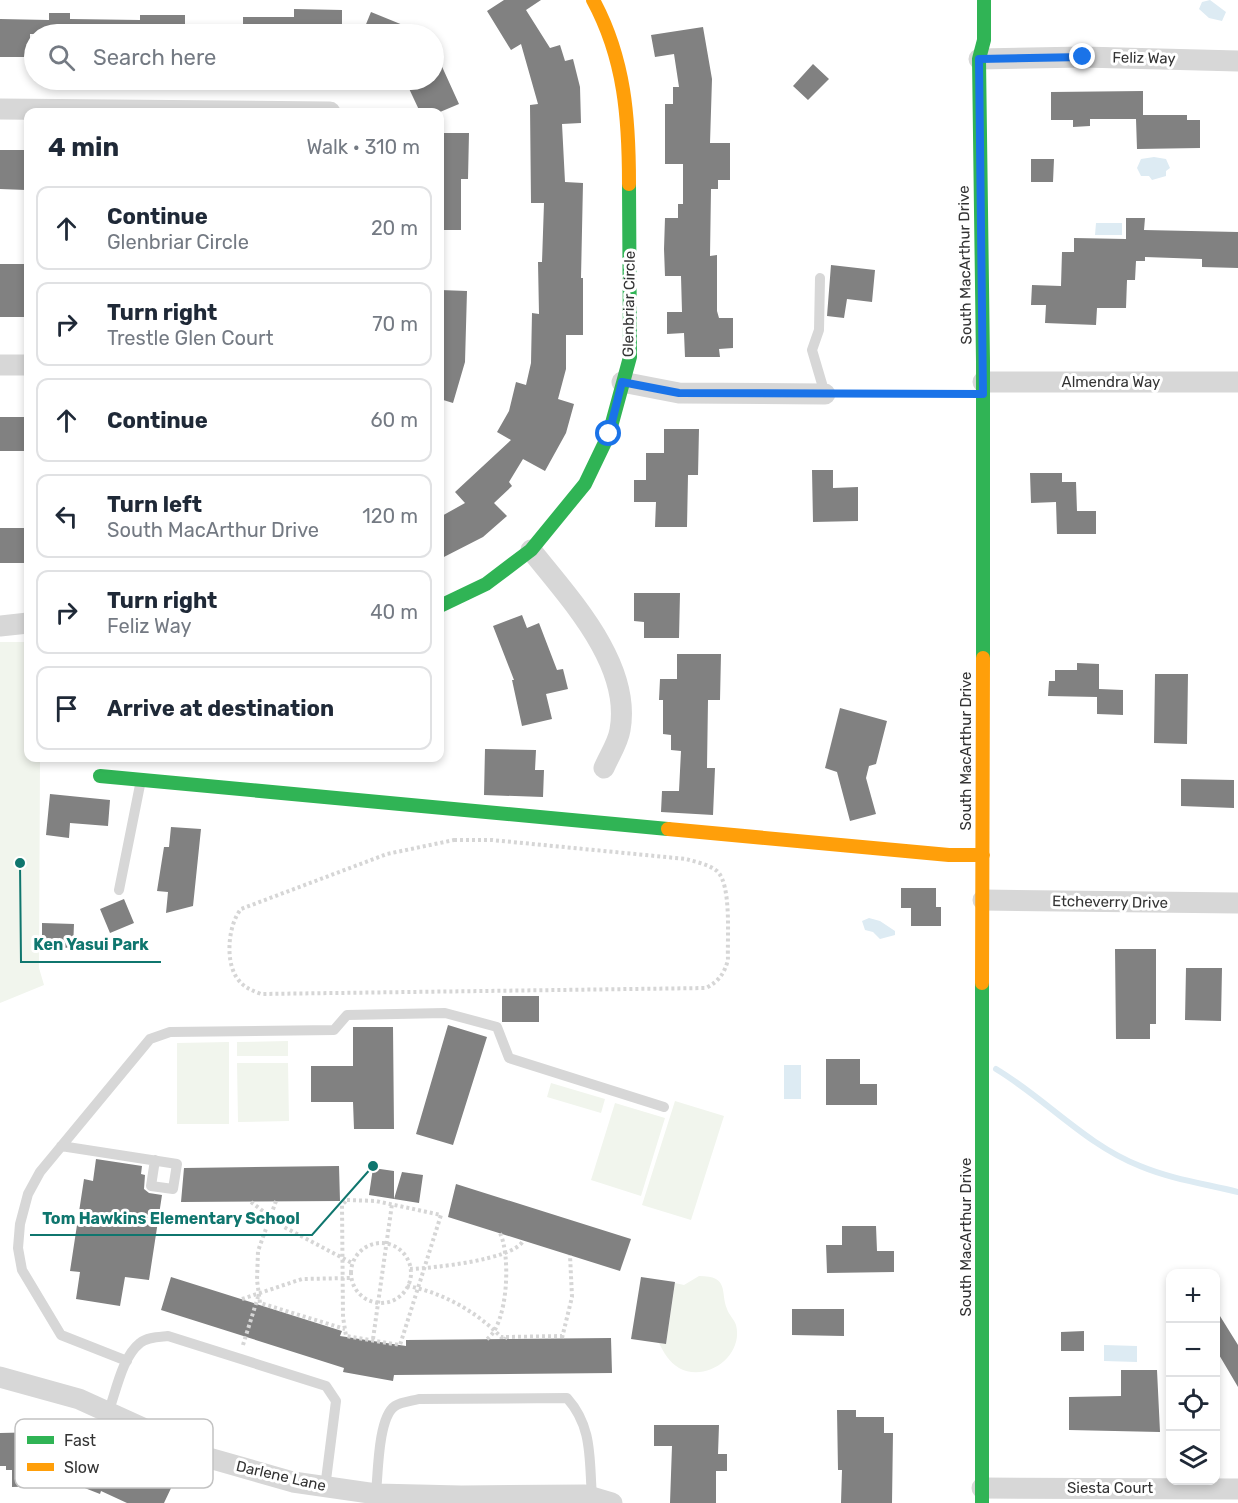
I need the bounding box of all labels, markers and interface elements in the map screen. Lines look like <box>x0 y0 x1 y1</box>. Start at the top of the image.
search box <box>24 24 444 90</box>
icon: search <box>45 41 78 74</box>
route end <box>1069 43 1095 69</box>
text: Search here <box>93 44 216 71</box>
street label: Feliz Way <box>1112 48 1176 68</box>
text: 4 min <box>48 132 119 163</box>
text: Walk · 310 m <box>306 135 420 159</box>
street label: South MacArthur Drive <box>955 185 975 345</box>
text: Continue <box>107 203 208 230</box>
icon: ahead <box>50 212 83 245</box>
text: 20 m <box>371 216 418 240</box>
text: Glenbriar Circle <box>107 230 249 254</box>
street label: Glenbriar Circle <box>619 251 639 357</box>
text: Turn right <box>107 299 217 326</box>
icon: right <box>50 308 83 341</box>
text: 70 m <box>372 312 418 336</box>
text: Trestle Glen Court <box>107 326 273 350</box>
street label: Almendra Way <box>1062 373 1160 391</box>
icon: ahead <box>50 404 83 437</box>
text: Continue <box>107 407 208 434</box>
text: 60 m <box>371 408 418 432</box>
route start <box>595 420 621 446</box>
text: Turn left <box>107 491 202 518</box>
icon: left <box>50 500 83 533</box>
text: 120 m <box>362 504 418 528</box>
text: South MacArthur Drive <box>107 518 319 542</box>
text: Turn right <box>107 587 217 614</box>
icon: right <box>50 596 83 629</box>
text: 40 m <box>370 600 418 624</box>
text: Feliz Way <box>107 614 192 638</box>
street label: South MacArthur Drive <box>957 671 975 831</box>
icon: arrive <box>50 692 83 725</box>
text: Arrive at destination <box>107 695 334 722</box>
street label: Etcheverry Drive <box>1052 892 1168 912</box>
callout: Ken Yasui Park <box>21 928 161 962</box>
text: Ken Yasui Park <box>33 935 149 954</box>
street label: South MacArthur Drive <box>957 1157 975 1317</box>
callout: Tom Hawkins Elementary School <box>30 1201 312 1235</box>
text: Tom Hawkins Elementary School <box>42 1209 300 1228</box>
map controls <box>1166 1269 1220 1485</box>
button: + <box>1166 1269 1220 1323</box>
button: − <box>1166 1323 1220 1377</box>
button: locate <box>1166 1377 1220 1431</box>
legend <box>15 1419 213 1488</box>
text: Fast <box>64 1431 96 1450</box>
button: layers <box>1166 1431 1220 1485</box>
street label: Darlene Lane <box>234 1457 328 1495</box>
text: Slow <box>64 1458 100 1477</box>
street label: Siesta Court <box>1067 1479 1153 1497</box>

